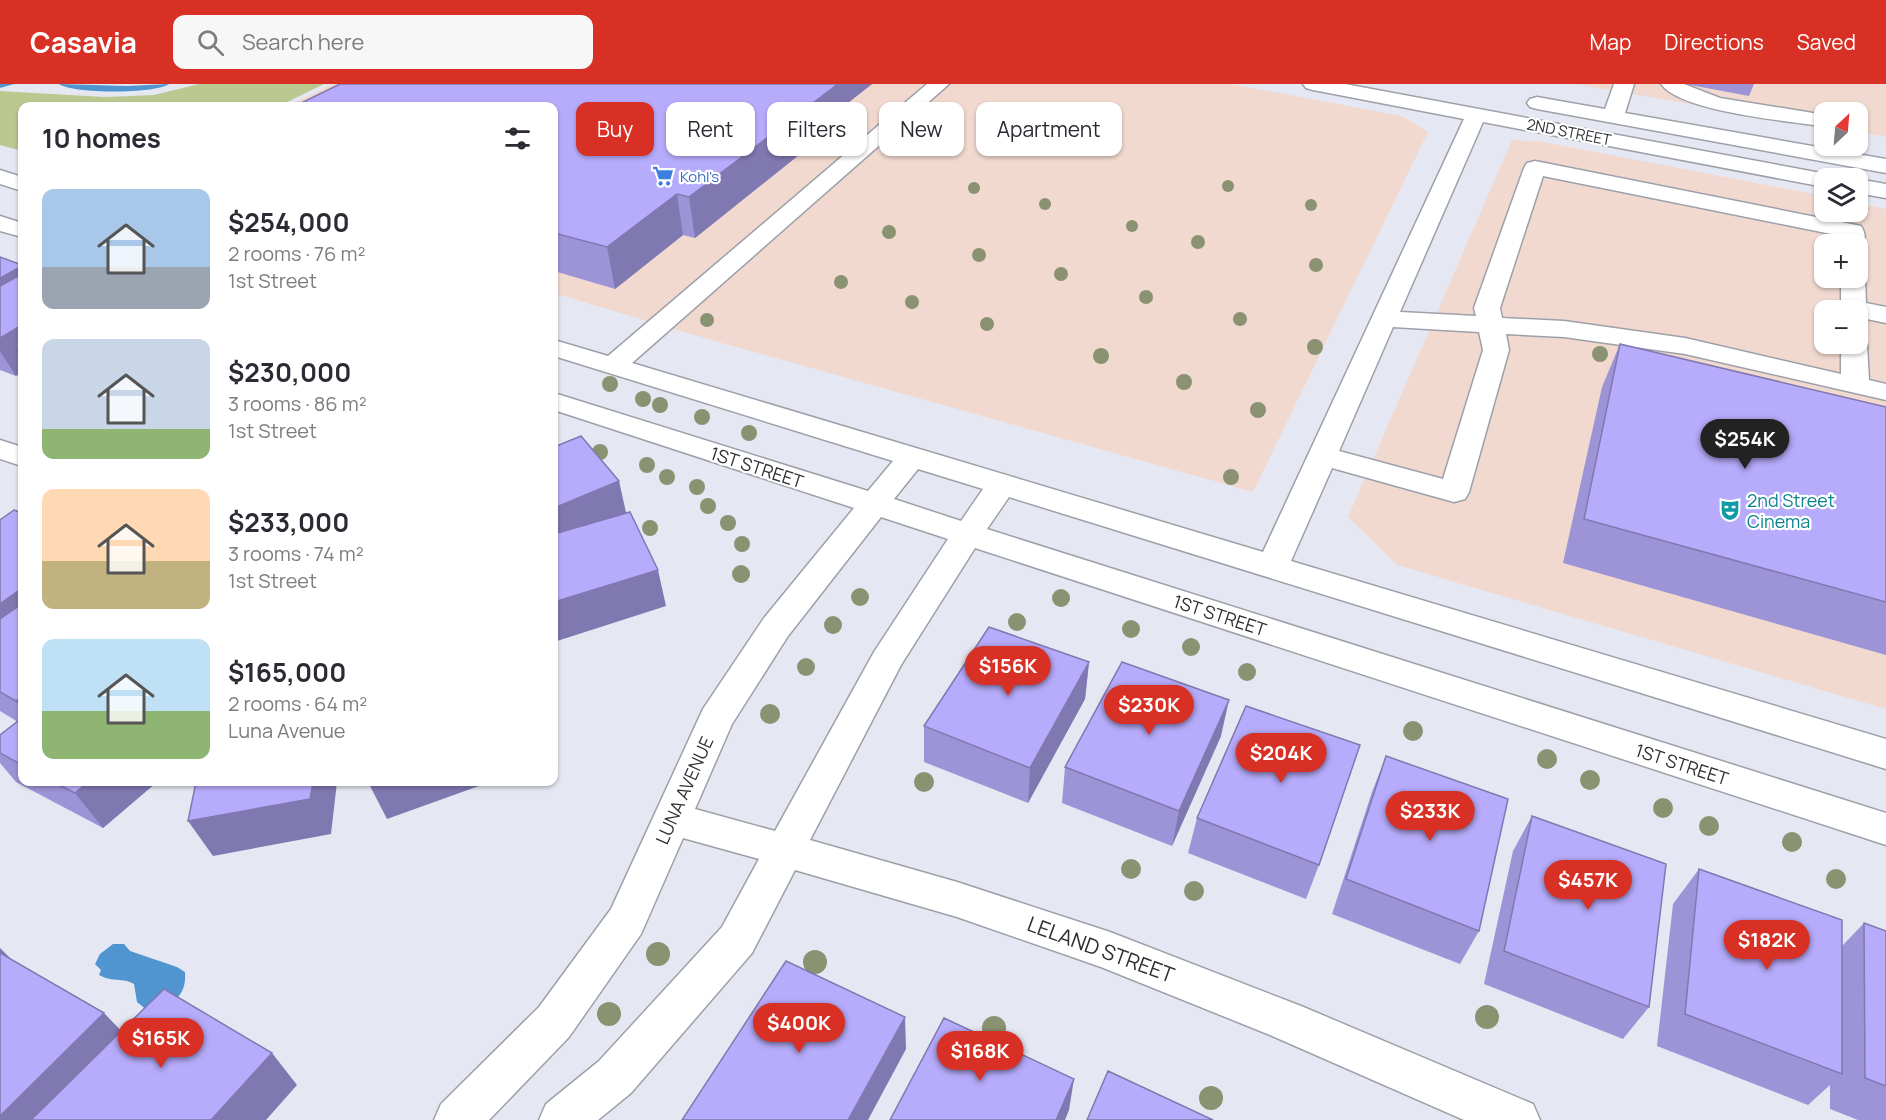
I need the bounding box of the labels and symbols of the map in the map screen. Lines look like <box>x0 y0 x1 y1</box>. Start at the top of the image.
north arrow <box>1814 102 1868 156</box>
street label: 2ND STREET <box>1525 114 1613 150</box>
supermarket icon: Kohl's <box>651 164 675 188</box>
place label: Kohl's <box>680 166 719 187</box>
pin: $254K <box>1703 419 1787 470</box>
street label: 1ST STREET <box>707 441 807 493</box>
place label: 2nd Street Cinema <box>1747 488 1835 533</box>
theatre icon: 2nd Street Cinema <box>1718 498 1742 522</box>
street label: 1ST STREET <box>1170 589 1270 641</box>
pin: $156K <box>966 646 1050 697</box>
pin: $230K <box>1107 685 1191 736</box>
street label: LUNA AVENUE <box>650 732 718 848</box>
pin: $204K <box>1239 733 1323 784</box>
street label: 1ST STREET <box>1632 738 1732 790</box>
pin: $233K <box>1388 791 1472 842</box>
pin: $457K <box>1546 860 1630 911</box>
street label: LELAND STREET <box>1024 909 1179 989</box>
pin: $182K <box>1725 920 1809 971</box>
pin: $400K <box>757 1003 841 1054</box>
pin: $165K <box>119 1018 203 1069</box>
pin: $168K <box>938 1031 1022 1082</box>

